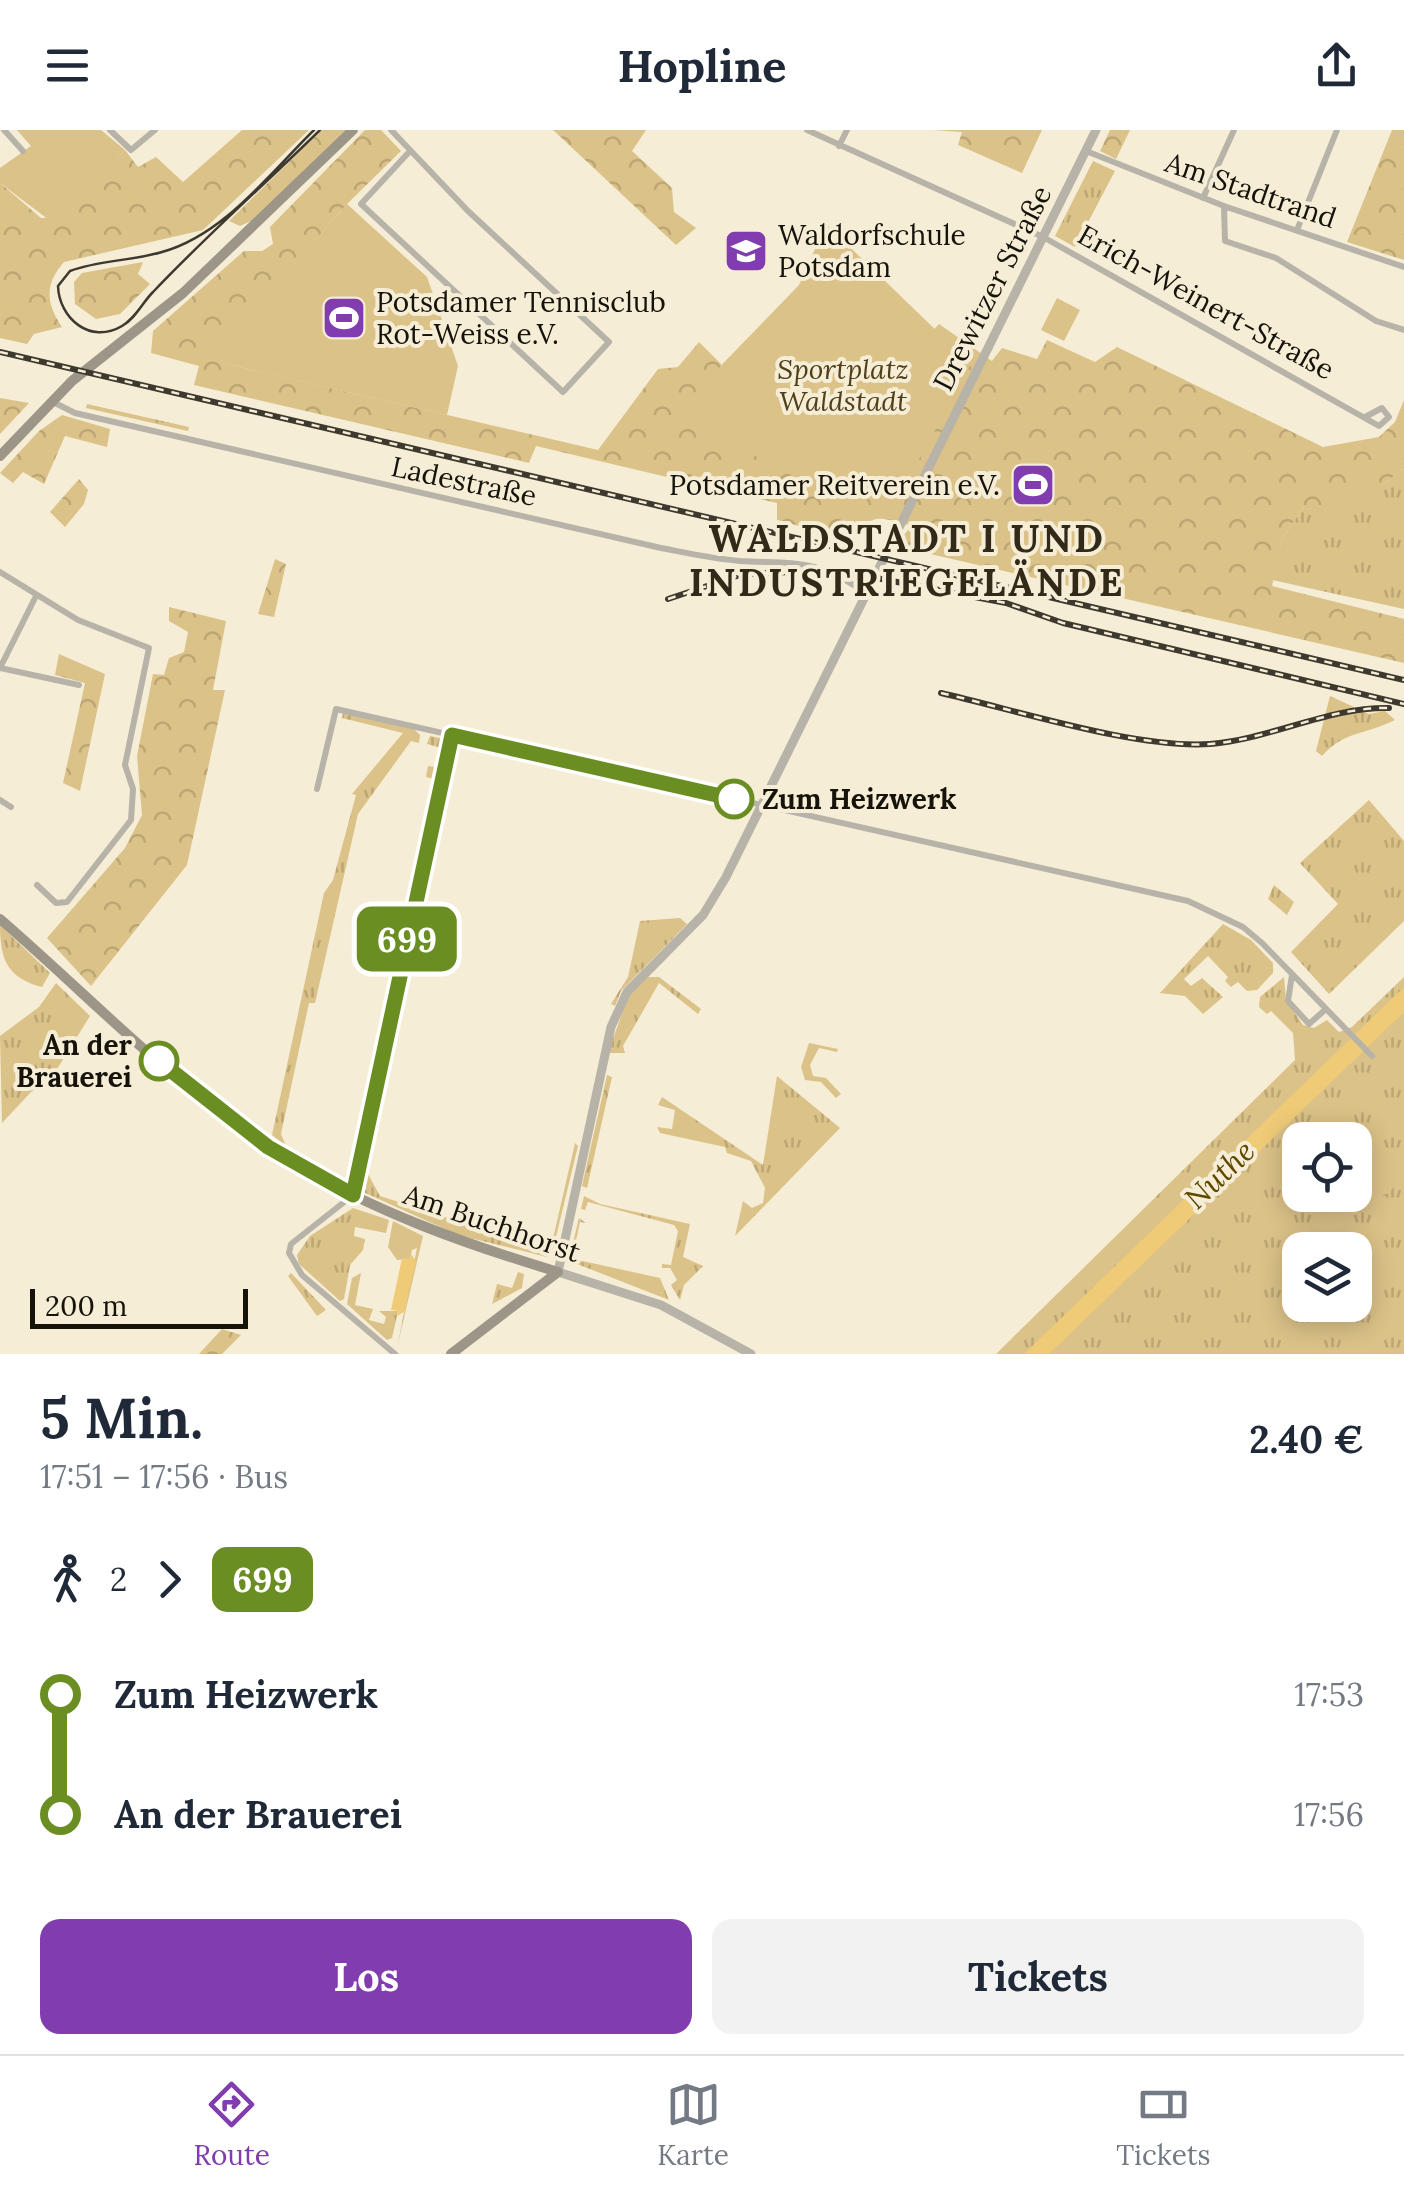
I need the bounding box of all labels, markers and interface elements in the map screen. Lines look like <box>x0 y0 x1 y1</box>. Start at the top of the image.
text: Hopline <box>617 37 787 94</box>
icon: menu <box>40 38 95 93</box>
icon: share <box>1309 38 1364 93</box>
street label: Am Stadtrand <box>1160 144 1341 236</box>
street label: Drewitzer Straße <box>925 179 1059 397</box>
place label: Waldorfschule Potsdam <box>778 217 966 285</box>
street label: Erich-Weinert-Straße <box>1072 217 1340 387</box>
school or university icon: Waldorfschule Potsdam <box>723 228 769 274</box>
place label: Potsdamer Tennisclub Rot-Weiss e.V. <box>376 284 666 352</box>
sports icon: Potsdamer Tennisclub Rot-Weiss e.V. <box>321 295 367 341</box>
park label: Sportplatz Waldstadt <box>777 351 909 419</box>
street label: Ladestraße <box>388 448 540 514</box>
sports icon: Potsdamer Reitverein e.V. <box>1010 462 1056 508</box>
place label: Potsdamer Reitverein e.V. <box>669 467 1000 503</box>
district label: WALDSTADT I UND INDUSTRIEGELÄNDE <box>689 514 1125 606</box>
marker: Zum Heizwerk <box>715 780 753 818</box>
place label: Zum Heizwerk <box>762 781 957 817</box>
line badge: 699 <box>350 906 464 972</box>
text: 699 <box>377 917 437 962</box>
place label: An der Brauerei <box>16 1027 133 1095</box>
marker: An der Brauerei <box>140 1042 178 1080</box>
map controls <box>1282 1122 1372 1322</box>
button: locate <box>1282 1122 1372 1212</box>
water label: Nuthe <box>1176 1132 1262 1217</box>
street label: Am Buchhorst <box>398 1176 585 1270</box>
button: layers <box>1282 1232 1372 1322</box>
scale bar <box>30 1284 248 1328</box>
text: 200 m <box>45 1288 127 1324</box>
text: 5 Min. <box>40 1383 203 1453</box>
text: 2.40 € <box>1249 1415 1364 1463</box>
text: 17:51 – 17:56 · Bus <box>40 1456 288 1497</box>
icon: walk <box>40 1552 95 1607</box>
icon: forward <box>142 1552 197 1607</box>
text: 699 <box>232 1557 293 1602</box>
text: 2 <box>110 1559 127 1600</box>
text: Zum Heizwerk <box>114 1670 378 1718</box>
text: 17:53 <box>1294 1674 1364 1715</box>
text: An der Brauerei <box>114 1790 402 1838</box>
text: 17:56 <box>1294 1794 1364 1835</box>
button: Los <box>40 1919 692 2034</box>
button: Tickets <box>712 1919 1364 2034</box>
tab: Route <box>194 2077 270 2173</box>
tab: Karte <box>657 2077 729 2173</box>
tab: Tickets <box>1116 2077 1210 2173</box>

